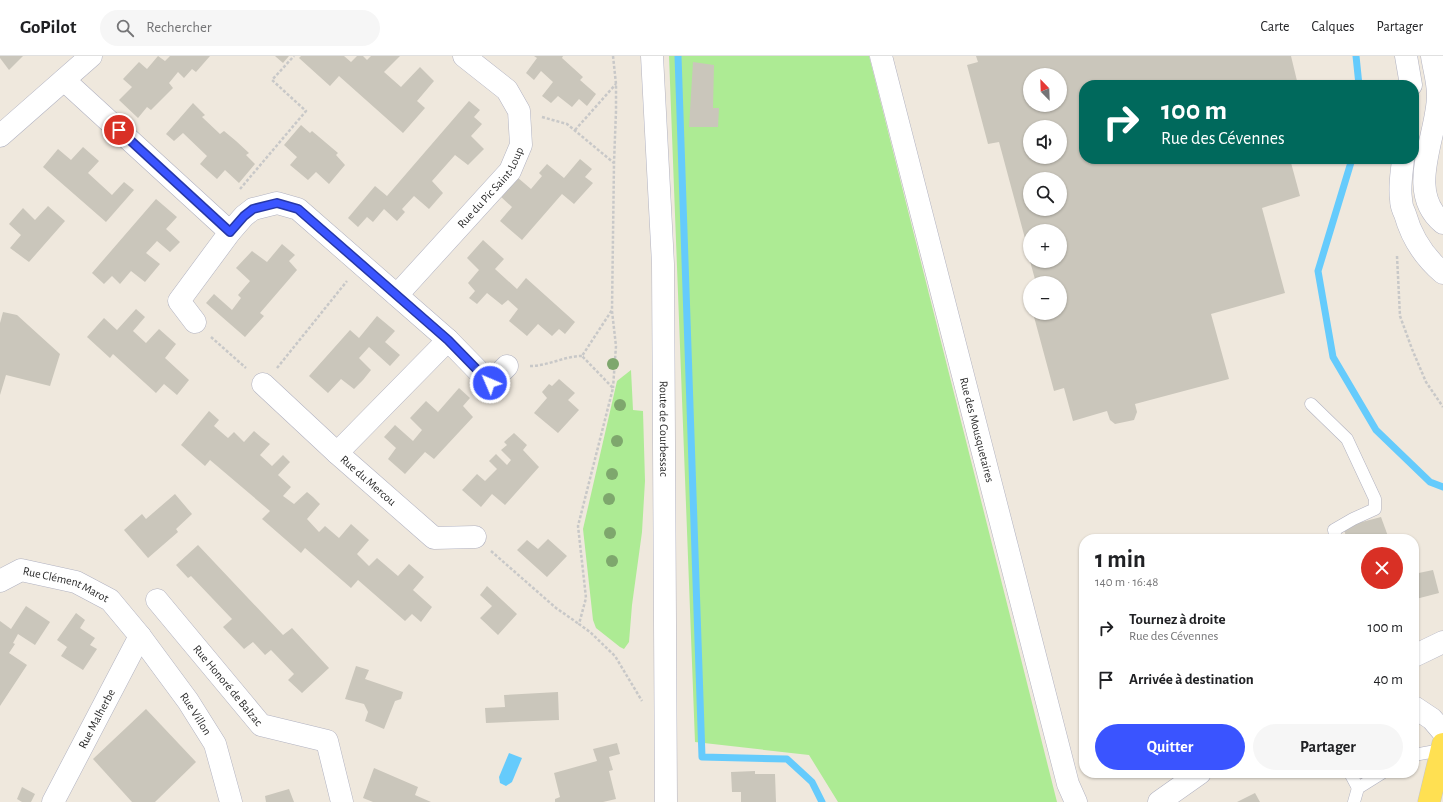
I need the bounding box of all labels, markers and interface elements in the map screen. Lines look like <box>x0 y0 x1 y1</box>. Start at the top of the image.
search box <box>100 10 380 46</box>
icon: search <box>114 17 136 39</box>
text: GoPilot <box>20 18 76 37</box>
text: Rechercher <box>146 20 212 35</box>
text: Carte <box>1261 20 1289 34</box>
text: Calques <box>1311 20 1355 34</box>
text: Partager <box>1377 20 1423 34</box>
north arrow <box>1023 68 1067 112</box>
map controls <box>1023 68 1067 320</box>
icon: right <box>1095 96 1147 148</box>
text: 100 m <box>1161 97 1227 125</box>
pin <box>102 113 136 147</box>
icon: arrive <box>108 119 130 141</box>
button: sound <box>1023 120 1067 164</box>
text: Rue des Cévennes <box>1161 130 1285 148</box>
street label: Rue du Pic Saint-Loup <box>455 145 525 230</box>
button: search <box>1023 172 1067 216</box>
button: + <box>1023 224 1067 268</box>
button: − <box>1023 276 1067 320</box>
position arrow <box>469 362 511 404</box>
street label: Rue des Mousquetaires <box>958 376 996 484</box>
street label: Route de Courbessac <box>658 381 670 477</box>
street label: Rue du Mercou <box>338 453 398 508</box>
button: close <box>1361 547 1403 589</box>
text: 1 min <box>1095 548 1146 572</box>
street label: Rue Clément Marot <box>22 565 111 604</box>
text: 140 m · 16:48 <box>1095 576 1158 589</box>
text: Tournez à droite <box>1129 612 1226 627</box>
icon: right <box>1095 617 1117 639</box>
text: 100 m <box>1368 620 1403 635</box>
text: Rue des Cévennes <box>1129 630 1218 643</box>
street label: Rue Honoré de Balzac <box>191 643 265 728</box>
icon: arrive <box>1095 669 1117 691</box>
text: Arrivée à destination <box>1129 672 1254 687</box>
text: 40 m <box>1373 672 1403 687</box>
street label: Rue Malherbe <box>76 687 117 750</box>
street label: Rue Villon <box>178 690 214 737</box>
button: Quitter <box>1095 724 1245 770</box>
button: Partager <box>1253 724 1403 770</box>

